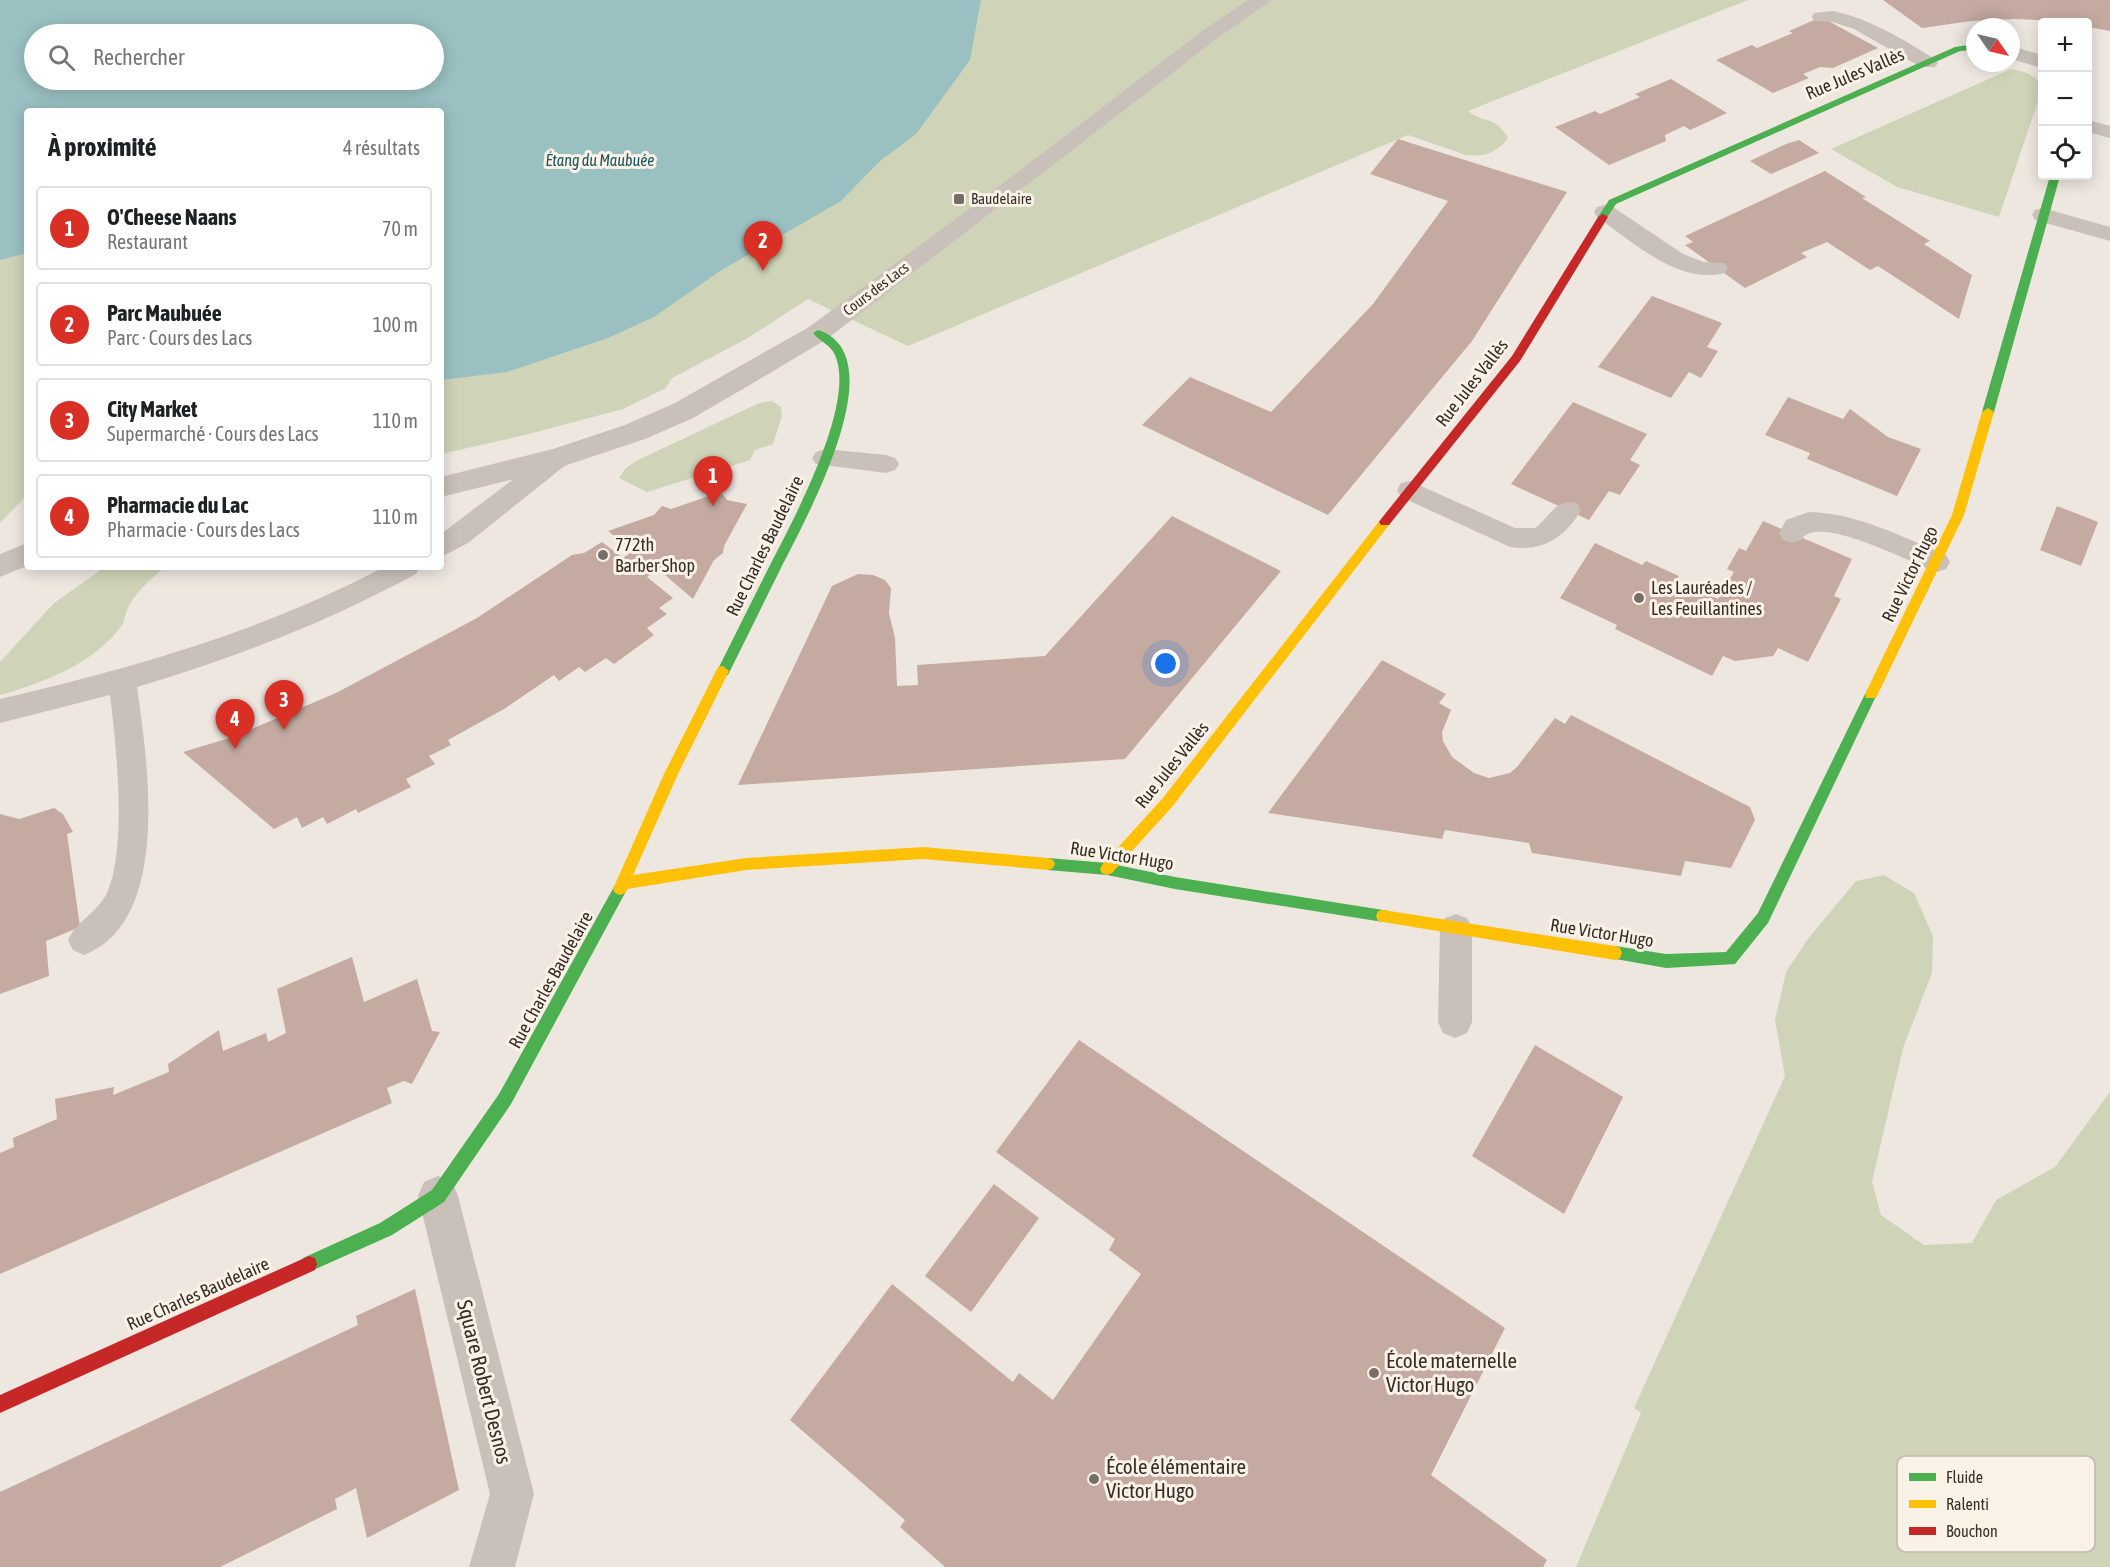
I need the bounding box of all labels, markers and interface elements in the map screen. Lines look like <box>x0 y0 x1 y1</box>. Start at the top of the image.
north arrow <box>1966 18 2020 72</box>
map controls <box>2038 18 2092 180</box>
button: + <box>2038 18 2092 72</box>
search box <box>24 24 444 90</box>
icon: search <box>45 41 78 74</box>
street label: Rue Jules Vallès <box>1802 43 1907 104</box>
text: Rechercher <box>93 44 184 70</box>
button: − <box>2038 72 2092 126</box>
button: locate <box>2038 126 2092 180</box>
text: À proximité <box>48 132 156 162</box>
text: 4 résultats <box>343 136 420 159</box>
water label: Étang du Maubuée <box>545 151 655 170</box>
place label: Baudelaire <box>971 190 1032 207</box>
marker: Baudelaire <box>952 192 966 206</box>
text: O'Cheese Naans <box>107 204 237 230</box>
text: 1 <box>65 217 74 240</box>
text: 70 m <box>382 217 418 240</box>
pin: 2 <box>744 222 783 271</box>
text: Restaurant <box>107 230 188 253</box>
street label: Cours des Lacs <box>840 258 912 319</box>
text: Parc Maubuée <box>107 300 222 326</box>
text: 2 <box>65 313 74 336</box>
text: 100 m <box>373 313 418 336</box>
text: Parc · Cours des Lacs <box>107 326 252 349</box>
street label: Rue Jules Vallès <box>1431 335 1512 430</box>
text: City Market <box>107 396 197 422</box>
text: 3 <box>65 409 74 432</box>
text: 110 m <box>373 409 418 432</box>
text: Supermarché · Cours des Lacs <box>107 422 319 445</box>
pin: 1 <box>694 456 732 506</box>
street label: Rue Charles Baudelaire <box>721 472 808 619</box>
text: Pharmacie du Lac <box>107 492 248 518</box>
text: 4 <box>65 505 74 528</box>
text: 110 m <box>373 505 418 528</box>
text: Pharmacie · Cours des Lacs <box>107 518 300 541</box>
street label: Rue Victor Hugo <box>1877 522 1942 625</box>
place label: 772th Barber Shop <box>615 534 695 576</box>
marker: 772th Barber Shop <box>596 548 610 562</box>
place label: Les Lauréades / Les Feuillantines <box>1651 577 1762 619</box>
marker: Les Lauréades / Les Feuillantines <box>1632 591 1646 605</box>
your location <box>1151 649 1180 678</box>
pin: 3 <box>264 680 304 730</box>
pin: 4 <box>216 700 254 749</box>
street label: Rue Jules Vallès <box>1130 717 1213 812</box>
street label: Rue Victor Hugo <box>1069 837 1175 874</box>
street label: Rue Charles Baudelaire <box>504 908 597 1052</box>
street label: Rue Victor Hugo <box>1549 914 1655 951</box>
street label: Rue Charles Baudelaire <box>123 1253 272 1334</box>
street label: Square Robert Desnos <box>453 1297 517 1466</box>
place label: École maternelle Victor Hugo <box>1386 1348 1517 1396</box>
marker: École maternelle Victor Hugo <box>1367 1366 1381 1380</box>
place label: École élémentaire Victor Hugo <box>1106 1454 1246 1502</box>
legend <box>1897 1456 2095 1552</box>
text: Fluide <box>1946 1468 1983 1486</box>
marker: École élémentaire Victor Hugo <box>1087 1472 1101 1486</box>
text: Ralenti <box>1946 1495 1989 1513</box>
text: Bouchon <box>1946 1522 1998 1540</box>

